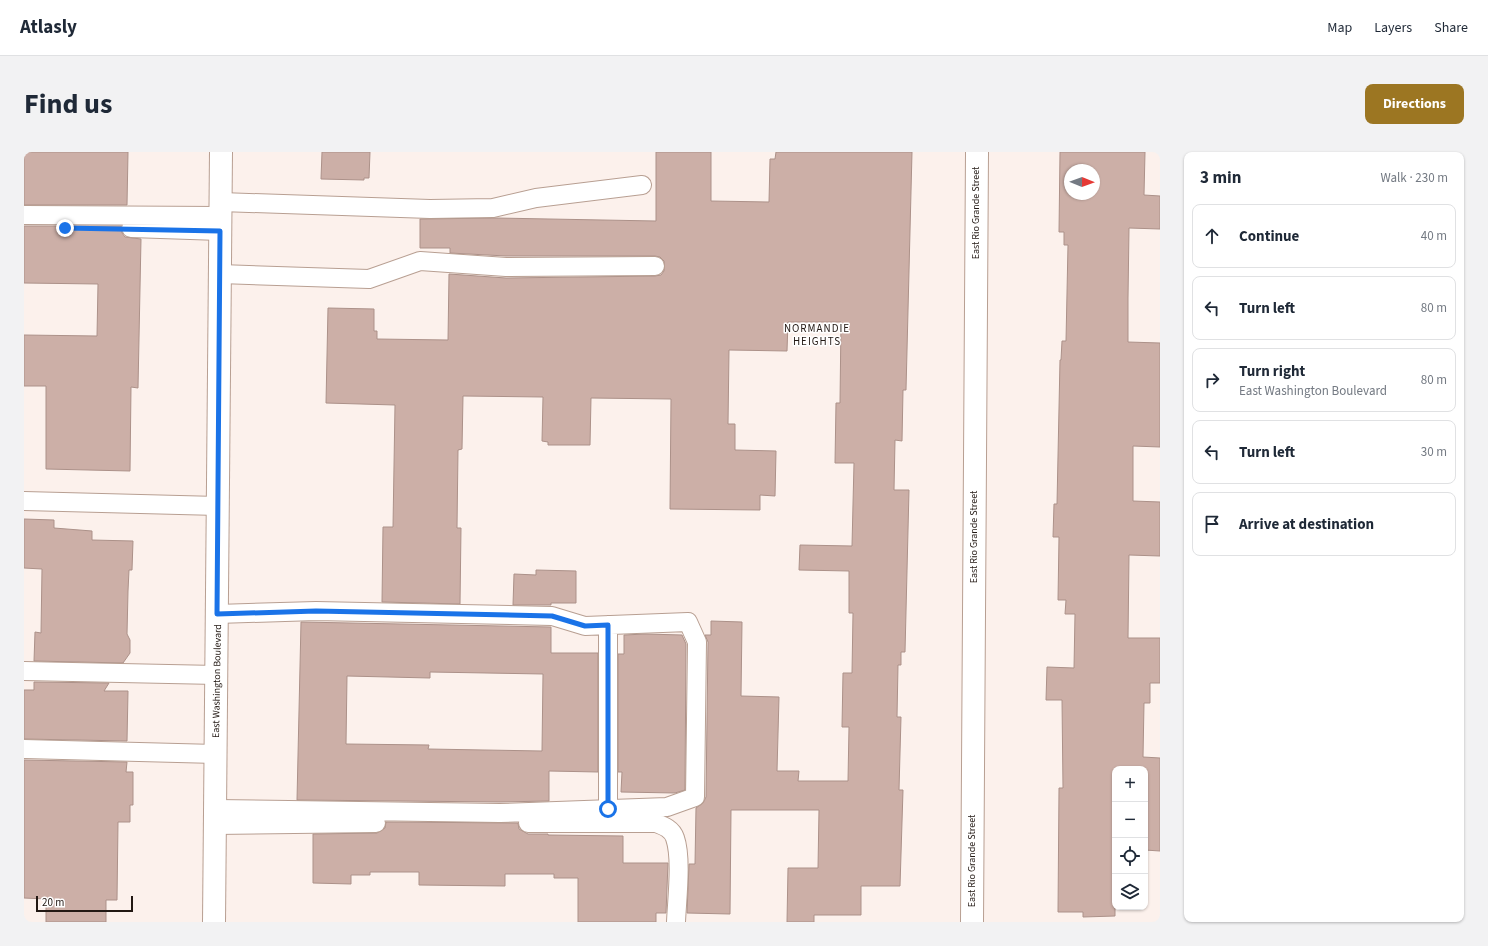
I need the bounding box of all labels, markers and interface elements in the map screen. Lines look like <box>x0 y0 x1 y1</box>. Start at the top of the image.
text: Atlasly <box>20 14 77 41</box>
text: Map <box>1327 18 1352 38</box>
text: Layers <box>1374 18 1412 38</box>
text: Share <box>1434 18 1468 38</box>
text: Find us <box>24 84 112 124</box>
button: Directions <box>1365 84 1464 124</box>
north arrow <box>1064 164 1100 200</box>
street label: East Rio Grande Street <box>969 166 983 259</box>
text: 3 min <box>1200 166 1241 190</box>
text: Walk · 230 m <box>1380 169 1448 187</box>
route end <box>56 219 74 237</box>
icon: ahead <box>1201 225 1223 247</box>
text: Continue <box>1239 226 1299 247</box>
text: 40 m <box>1421 227 1447 245</box>
icon: left <box>1201 297 1223 319</box>
text: Turn left <box>1239 298 1295 319</box>
text: 80 m <box>1421 299 1447 317</box>
district label: NORMANDIE HEIGHTS <box>784 321 850 349</box>
text: Turn right <box>1239 361 1305 382</box>
icon: right <box>1201 369 1223 391</box>
text: 80 m <box>1421 371 1447 389</box>
text: East Washington Boulevard <box>1239 382 1387 400</box>
icon: left <box>1201 441 1223 463</box>
text: Turn left <box>1239 442 1295 463</box>
text: 30 m <box>1421 443 1447 461</box>
street label: East Rio Grande Street <box>967 490 981 583</box>
icon: arrive <box>1201 513 1223 535</box>
text: Arrive at destination <box>1239 514 1374 535</box>
street label: East Washington Boulevard <box>209 624 225 738</box>
map controls <box>1112 766 1148 910</box>
button: + <box>1112 766 1148 802</box>
route start <box>599 800 617 818</box>
button: − <box>1112 802 1148 838</box>
street label: East Rio Grande Street <box>965 814 979 907</box>
button: locate <box>1112 838 1148 874</box>
button: layers <box>1112 874 1148 910</box>
scale bar <box>36 894 133 913</box>
text: 20 m <box>42 895 64 910</box>

